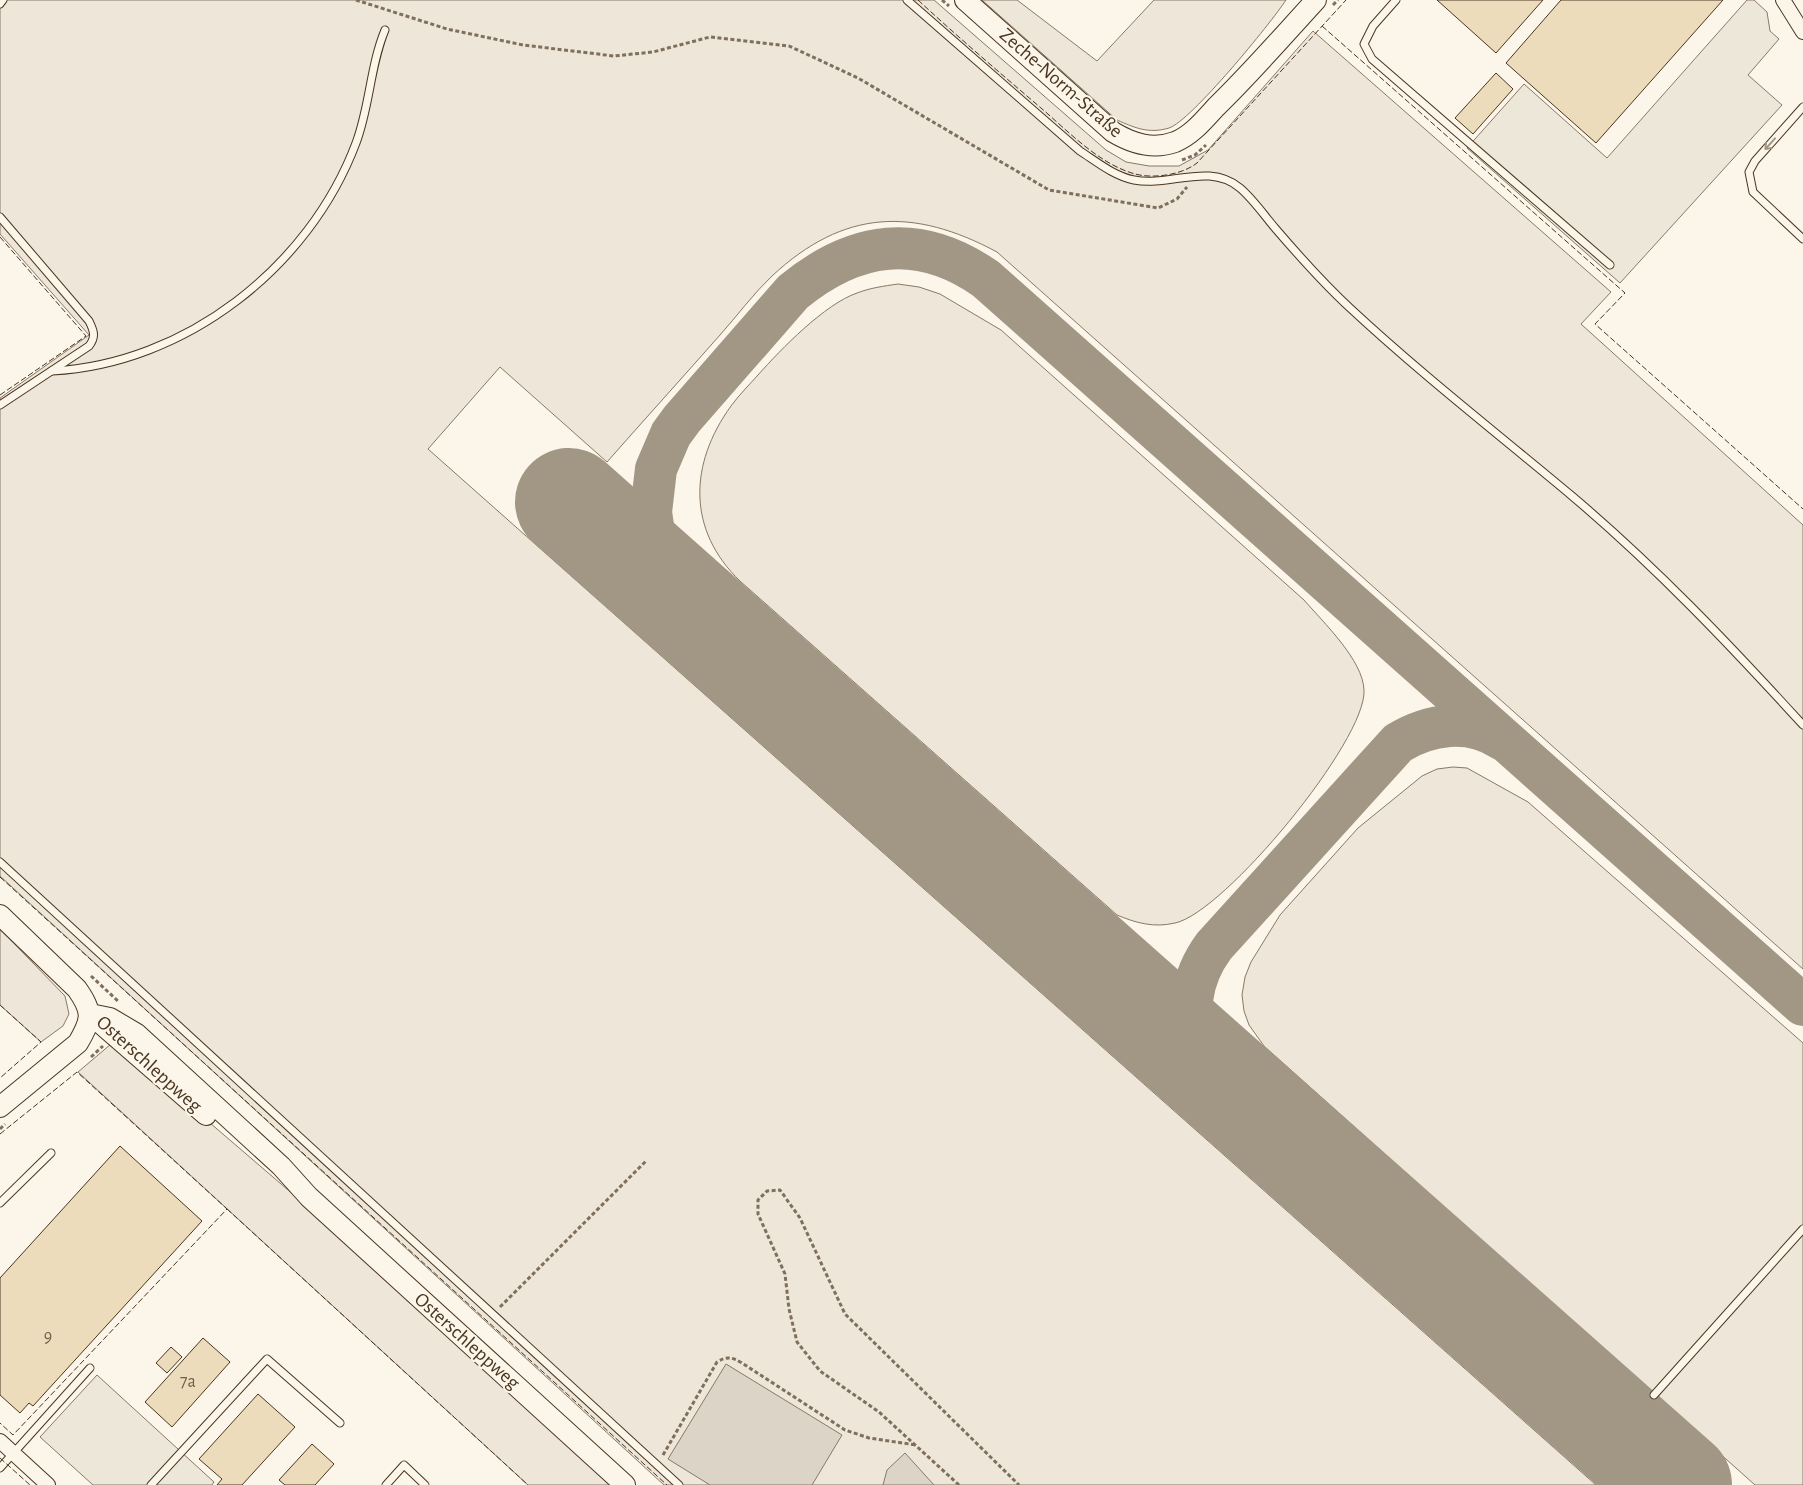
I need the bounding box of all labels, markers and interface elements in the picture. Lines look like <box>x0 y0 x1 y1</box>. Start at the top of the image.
street label: Zeche-Norm-Straße <box>996 25 1126 141</box>
one-way arrow <box>1765 137 1776 150</box>
street label: Osterschleppweg <box>93 1012 206 1116</box>
street label: Osterschleppweg <box>411 1289 524 1393</box>
house number: 9 <box>44 1328 52 1346</box>
house number: 7a <box>180 1373 196 1391</box>

